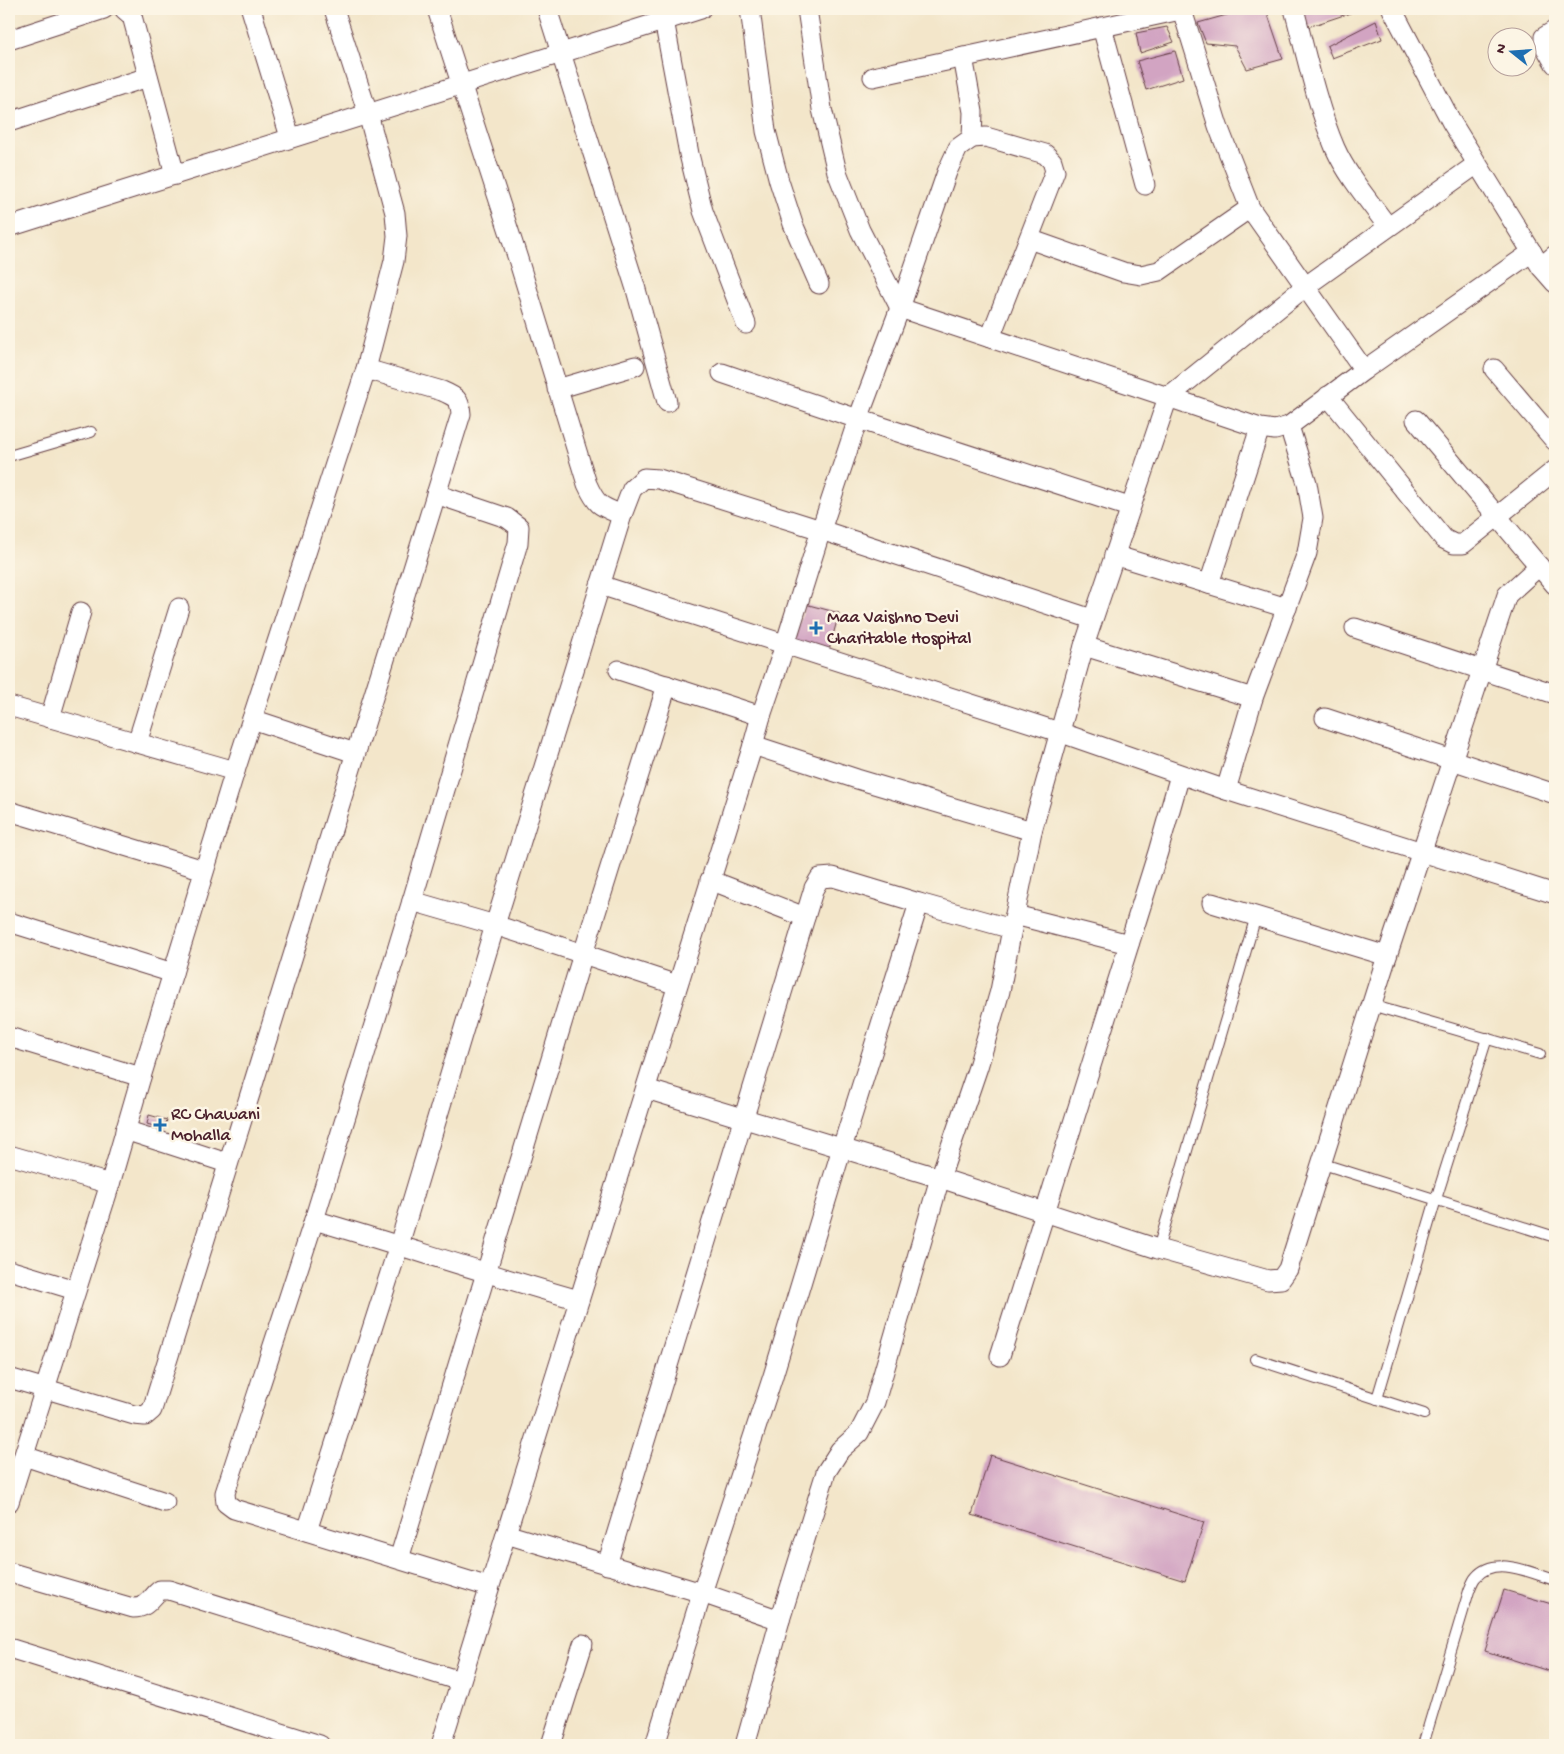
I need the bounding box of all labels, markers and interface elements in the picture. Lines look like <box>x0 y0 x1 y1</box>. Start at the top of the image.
north arrow <box>1486 28 1536 78</box>
text: N <box>1492 42 1511 56</box>
place label: Maa Vaishno Devi Charitable Hospital <box>827 608 971 650</box>
marker: Maa Vaishno Devi Charitable Hospital <box>809 621 823 635</box>
place label: RC Chawani Mohalla <box>171 1105 260 1147</box>
marker: RC Chawani Mohalla <box>153 1118 167 1132</box>

